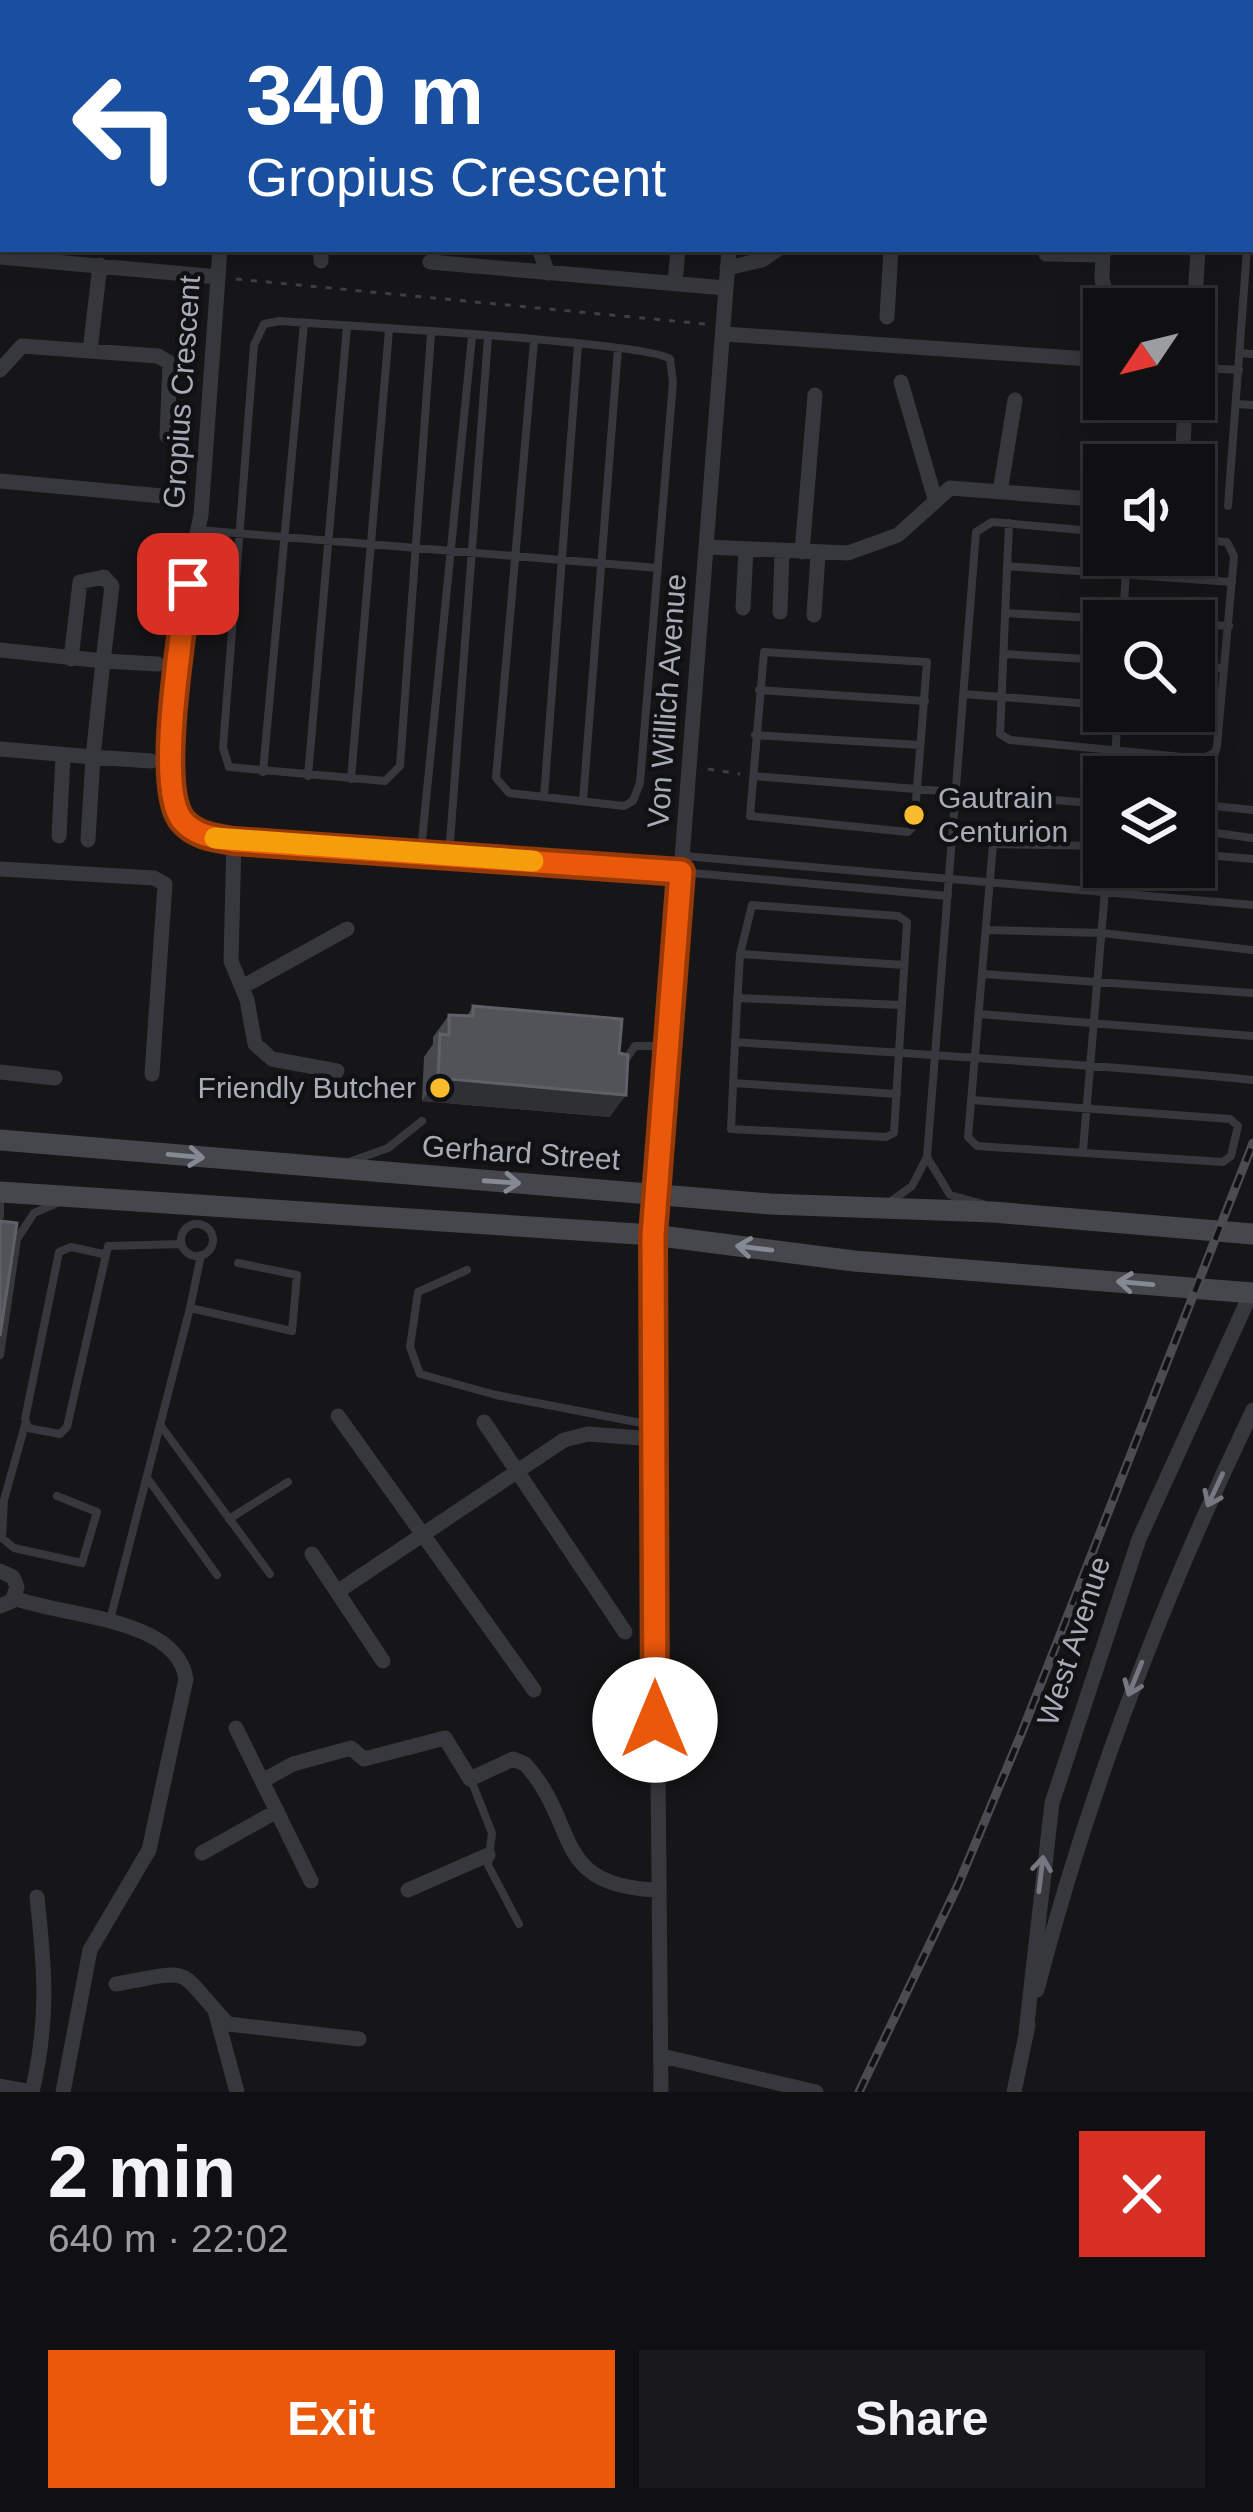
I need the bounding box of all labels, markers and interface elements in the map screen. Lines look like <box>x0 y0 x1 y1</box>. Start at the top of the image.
icon: left <box>48 48 204 204</box>
text: 340 m <box>246 48 484 142</box>
text: Gropius Crescent <box>246 147 666 207</box>
street label: Gropius Crescent <box>157 274 206 510</box>
north arrow <box>1083 288 1215 420</box>
map controls <box>1083 288 1215 888</box>
button: sound <box>1083 444 1215 576</box>
pin <box>137 533 239 635</box>
icon: arrive <box>155 551 221 617</box>
street label: Von Willich Avenue <box>641 573 692 829</box>
button: search <box>1083 600 1215 732</box>
button: layers <box>1083 756 1215 888</box>
place label: Gautrain Centurion <box>938 781 1068 848</box>
marker: Gautrain Centurion <box>901 802 927 828</box>
place label: Friendly Butcher <box>198 1071 416 1104</box>
marker: Friendly Butcher <box>427 1075 453 1101</box>
street label: Gerhard Street <box>421 1129 622 1176</box>
one-way arrow <box>166 1145 205 1168</box>
one-way arrow <box>482 1171 521 1194</box>
one-way arrow <box>735 1237 774 1259</box>
one-way arrow <box>1116 1271 1155 1294</box>
one-way arrow <box>1203 1471 1225 1507</box>
street label: West Avenue <box>1031 1552 1116 1729</box>
position arrow <box>592 1657 718 1783</box>
one-way arrow <box>1123 1659 1144 1696</box>
one-way arrow <box>1031 1855 1053 1894</box>
button: close <box>1079 2131 1205 2257</box>
text: 2 min <box>48 2132 236 2212</box>
text: 640 m · 22:02 <box>48 2217 289 2260</box>
button: Exit <box>48 2350 615 2488</box>
button: Share <box>639 2350 1205 2488</box>

